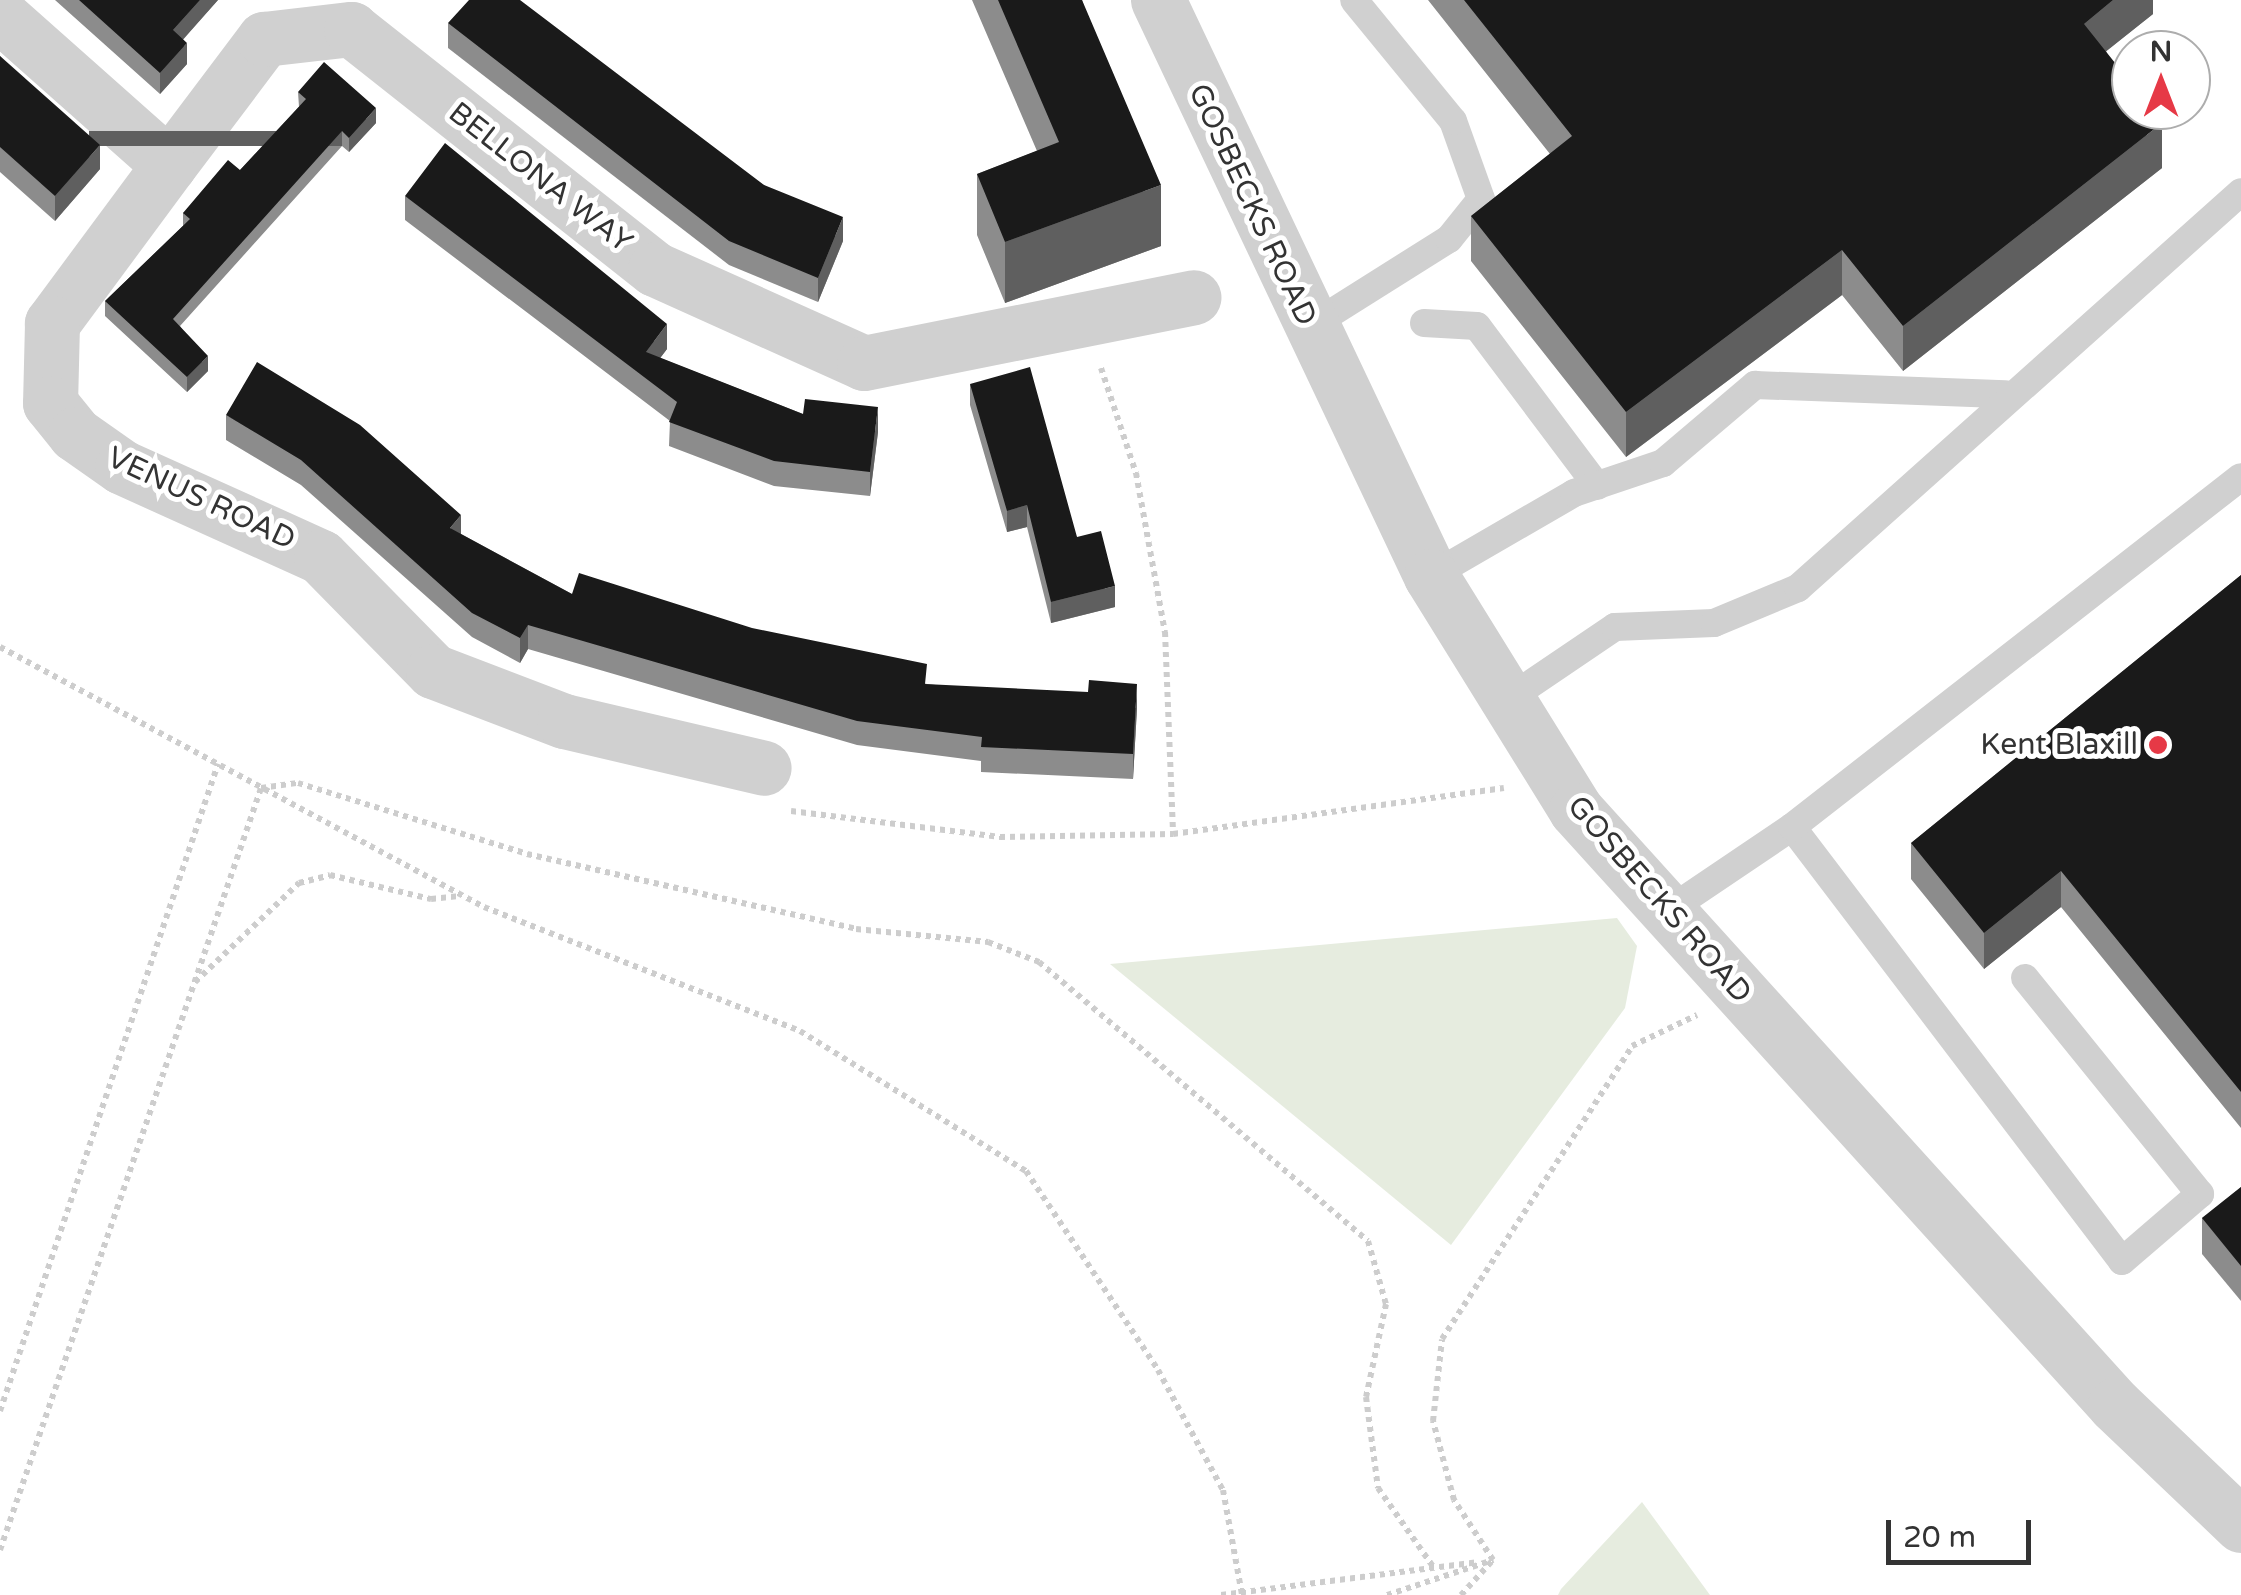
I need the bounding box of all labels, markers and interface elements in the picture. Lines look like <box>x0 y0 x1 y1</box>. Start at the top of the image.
north arrow <box>2111 30 2211 130</box>
text: N <box>2150 35 2172 69</box>
street label: GOSBECKS ROAD <box>1180 78 1324 332</box>
street label: BELLONA WAY <box>441 95 639 261</box>
street label: VENUS ROAD <box>101 440 301 558</box>
place label: Kent Blaxill <box>1980 727 2138 763</box>
marker: Kent Blaxill <box>2147 734 2169 756</box>
street label: GOSBECKS ROAD <box>1559 789 1759 1011</box>
scale bar <box>1891 1500 2036 1562</box>
text: 20 m <box>1903 1519 1976 1556</box>

